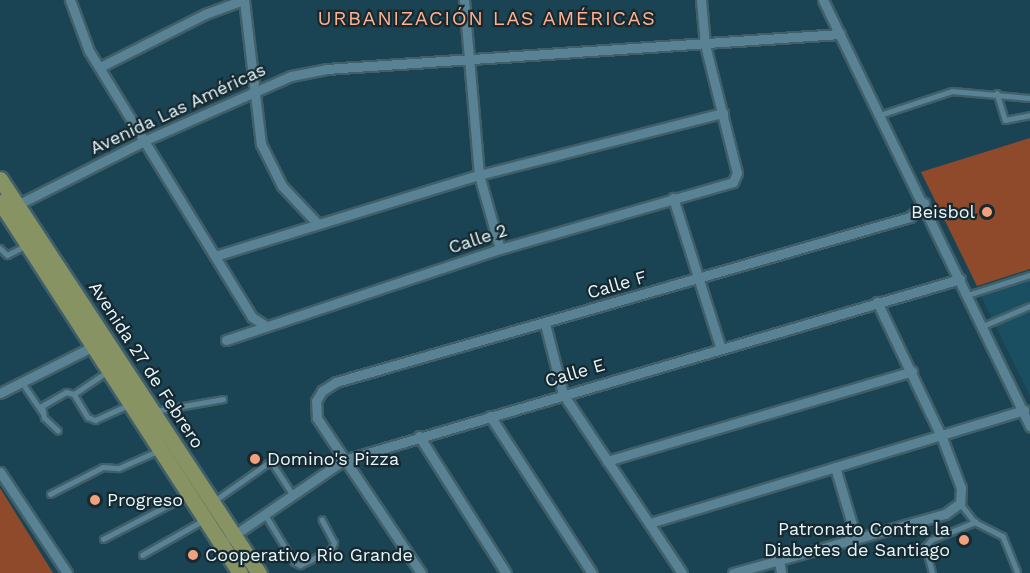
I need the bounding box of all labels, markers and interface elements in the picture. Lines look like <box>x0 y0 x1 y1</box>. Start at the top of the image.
district label: URBANIZACIÓN LAS AMÉRICAS <box>317 6 657 30</box>
street label: Avenida Las Américas <box>86 59 270 159</box>
place label: Beisbol <box>911 201 975 223</box>
marker: Beisbol <box>980 205 994 219</box>
street label: Calle 2 <box>446 219 510 259</box>
street label: Calle F <box>585 266 649 304</box>
street label: Avenida 27 de Febrero <box>84 277 208 453</box>
street label: Calle E <box>542 354 608 392</box>
place label: Domino's Pizza <box>267 448 399 470</box>
marker: Domino's Pizza <box>248 452 262 466</box>
place label: Progreso <box>107 489 183 511</box>
marker: Progreso <box>88 493 102 507</box>
place label: Patronato Contra la Diabetes de Santiago <box>764 519 950 562</box>
marker: Patronato Contra la Diabetes de Santiago <box>955 531 973 549</box>
place label: Cooperativo Rio Grande <box>205 544 413 566</box>
marker: Cooperativo Rio Grande <box>186 548 200 562</box>

